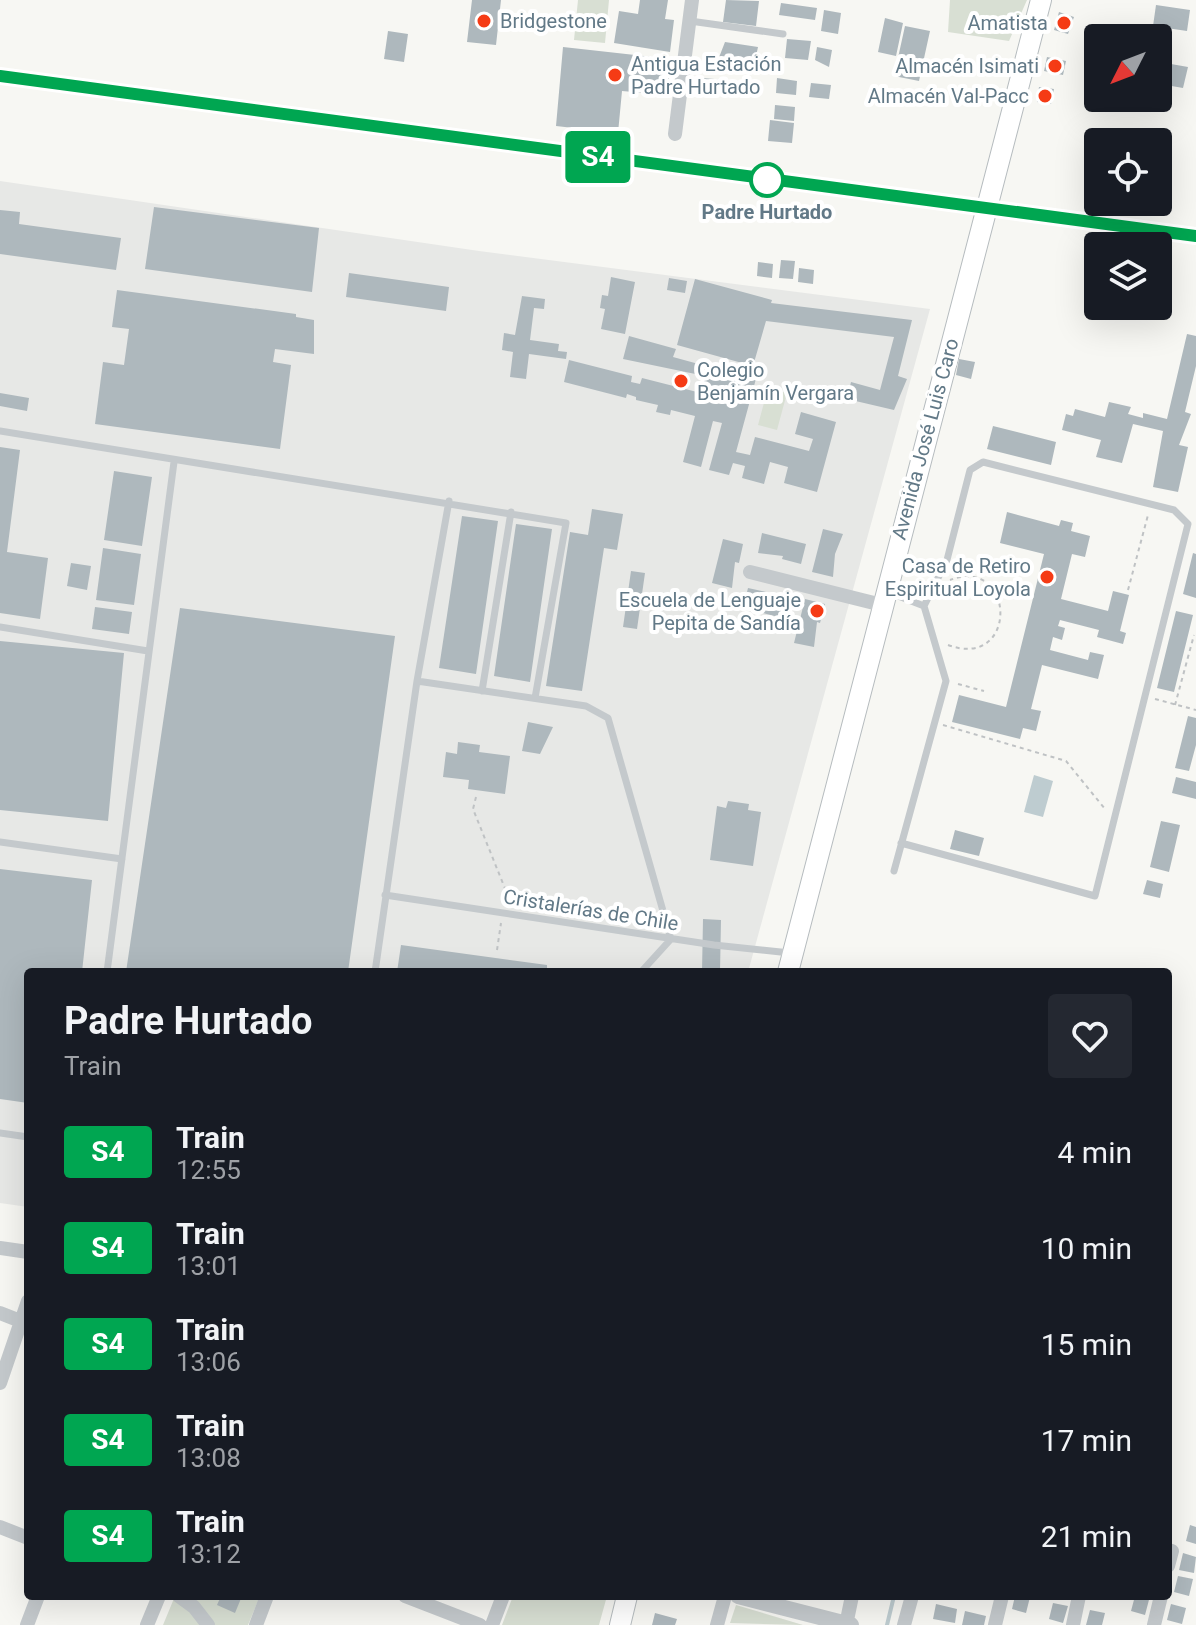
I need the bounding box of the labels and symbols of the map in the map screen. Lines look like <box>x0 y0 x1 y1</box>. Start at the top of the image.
place label: Bridgestone <box>500 9 607 33</box>
place label: Amatista <box>967 11 1048 35</box>
marker: Bridgestone <box>475 12 493 30</box>
marker: Amatista <box>1055 14 1073 32</box>
north arrow <box>1084 24 1172 112</box>
place label: Antigua Estación Padre Hurtado <box>631 52 782 99</box>
place label: Almacén Isimati <box>895 54 1039 78</box>
marker: Almacén Isimati <box>1046 57 1064 75</box>
marker: Antigua Estación Padre Hurtado <box>606 66 624 84</box>
place label: Almacén Val-Pacc <box>868 84 1029 108</box>
marker: Almacén Val-Pacc <box>1036 87 1054 105</box>
line badge: S4 <box>562 131 634 183</box>
marker: Padre Hurtado <box>750 163 784 197</box>
place label: Padre Hurtado <box>702 200 832 224</box>
street label: Avenida José Luis Caro <box>887 336 963 542</box>
place label: Colegio Benjamín Vergara <box>697 358 854 405</box>
marker: Colegio Benjamín Vergara <box>672 372 690 390</box>
place label: Casa de Retiro Espiritual Loyola <box>885 554 1031 601</box>
marker: Casa de Retiro Espiritual Loyola <box>1038 568 1056 586</box>
place label: Escuela de Lenguaje Pepita de Sandía <box>619 588 801 635</box>
marker: Escuela de Lenguaje Pepita de Sandía <box>808 602 826 620</box>
street label: Cristalerías de Chile <box>502 884 680 936</box>

